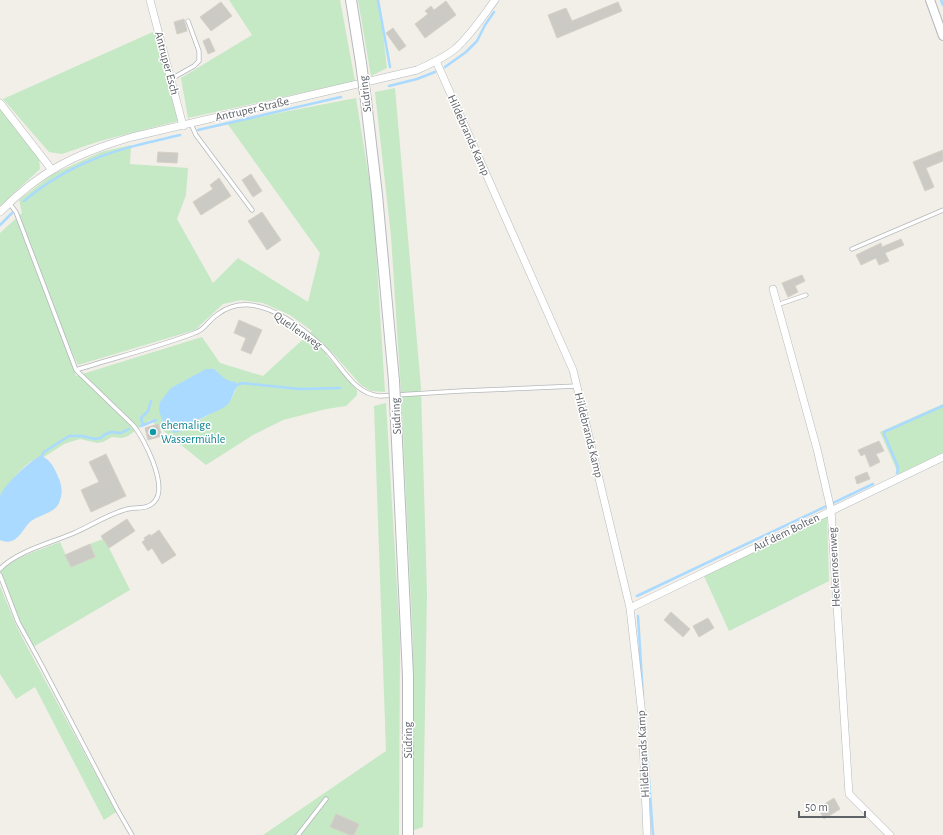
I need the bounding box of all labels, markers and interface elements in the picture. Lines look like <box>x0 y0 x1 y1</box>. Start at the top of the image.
street label: Antruper Esch <box>153 30 181 96</box>
street label: Südring <box>357 75 373 113</box>
street label: Hildebrands Kamp <box>446 93 492 177</box>
street label: Antruper Straße <box>214 95 290 123</box>
street label: Quellenweg <box>271 309 324 352</box>
street label: Hildebrands Kamp <box>573 391 605 479</box>
street label: Südring <box>389 397 403 435</box>
place label: ehemalige Wassermühle <box>161 419 225 445</box>
marker: ehemalige Wassermühle <box>148 427 158 437</box>
street label: Auf dem Bolten <box>751 511 821 553</box>
street label: Heckenrosenweg <box>826 527 842 607</box>
street label: Hildebrands Kamp <box>635 710 651 798</box>
street label: Südring <box>402 721 414 758</box>
scale bar <box>799 793 865 819</box>
text: 50 m <box>805 801 828 813</box>

